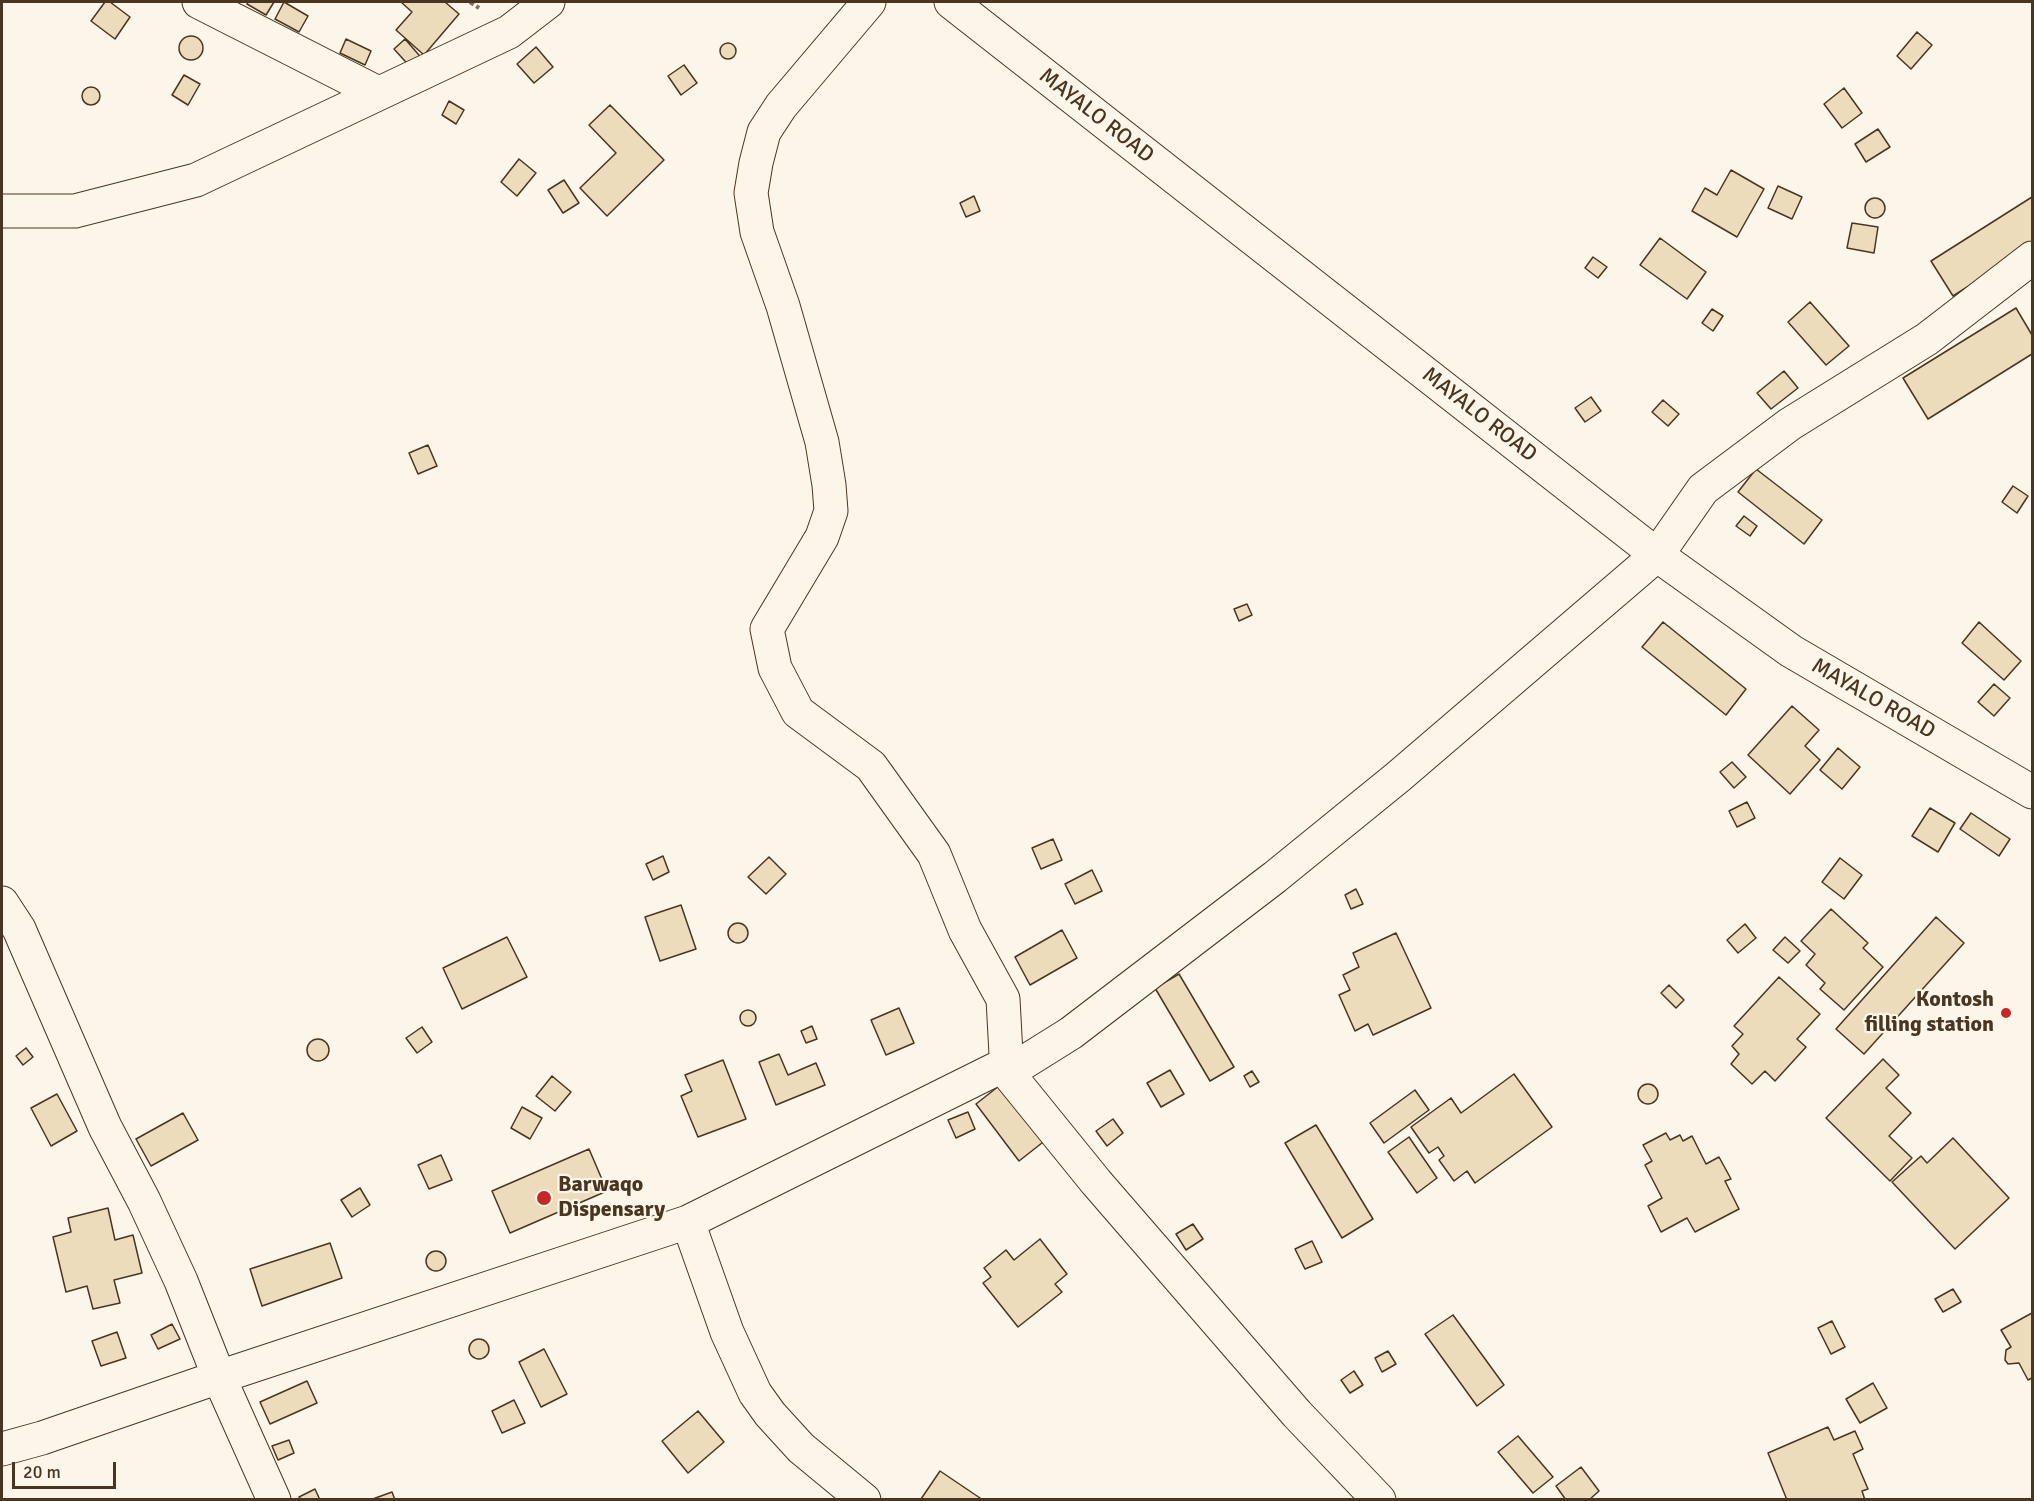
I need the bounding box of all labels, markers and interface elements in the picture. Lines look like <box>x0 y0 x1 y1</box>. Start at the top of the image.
street label: MAYALO ROAD <box>1033 63 1159 169</box>
street label: MAYALO ROAD <box>1416 362 1542 468</box>
street label: MAYALO ROAD <box>1806 653 1940 745</box>
place label: Kontosh filling station <box>1865 987 1994 1038</box>
marker: Kontosh filling station <box>1999 1006 2013 1020</box>
place label: Barwaqo Dispensary <box>558 1172 665 1224</box>
marker: Barwaqo Dispensary <box>535 1189 553 1207</box>
scale bar <box>15 1450 118 1488</box>
text: 20 m <box>23 1461 61 1483</box>

